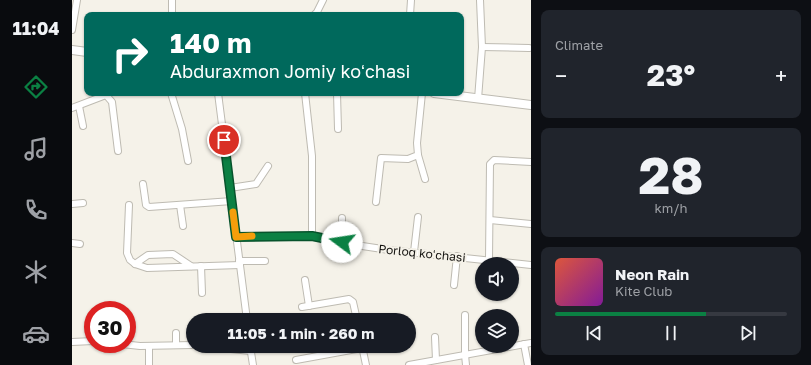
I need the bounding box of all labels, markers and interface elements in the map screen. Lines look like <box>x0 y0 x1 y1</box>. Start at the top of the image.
text: 11:04 <box>12 17 60 39</box>
text: 140 m <box>170 26 252 59</box>
icon: right <box>104 28 156 80</box>
text: Climate <box>555 37 603 53</box>
text: 23° <box>647 57 695 93</box>
text: Abduraxmon Jomiy koʻchasi <box>170 60 410 82</box>
text: − <box>555 62 567 89</box>
text: + <box>775 62 787 89</box>
icon: directions <box>22 73 50 101</box>
pin <box>207 123 241 157</box>
icon: arrive <box>213 129 235 151</box>
icon: music <box>22 135 50 163</box>
text: 28 <box>638 143 704 205</box>
icon: phone <box>22 196 50 224</box>
text: km/h <box>654 200 688 216</box>
position arrow <box>321 221 363 263</box>
street label: Porloq koʻchasi <box>378 241 466 265</box>
map controls <box>475 257 519 353</box>
button: sound <box>475 257 519 301</box>
icon: climate <box>22 258 50 286</box>
text: Neon Rain <box>615 265 689 283</box>
text: Kite Club <box>615 283 672 299</box>
speed limit sign: 30 <box>84 301 136 353</box>
button: layers <box>475 309 519 353</box>
icon: car <box>22 320 50 348</box>
icon: previous <box>583 322 605 344</box>
icon: pause <box>660 322 682 344</box>
icon: next <box>737 322 759 344</box>
text: 11:05 · 1 min · 260 m <box>228 324 374 342</box>

